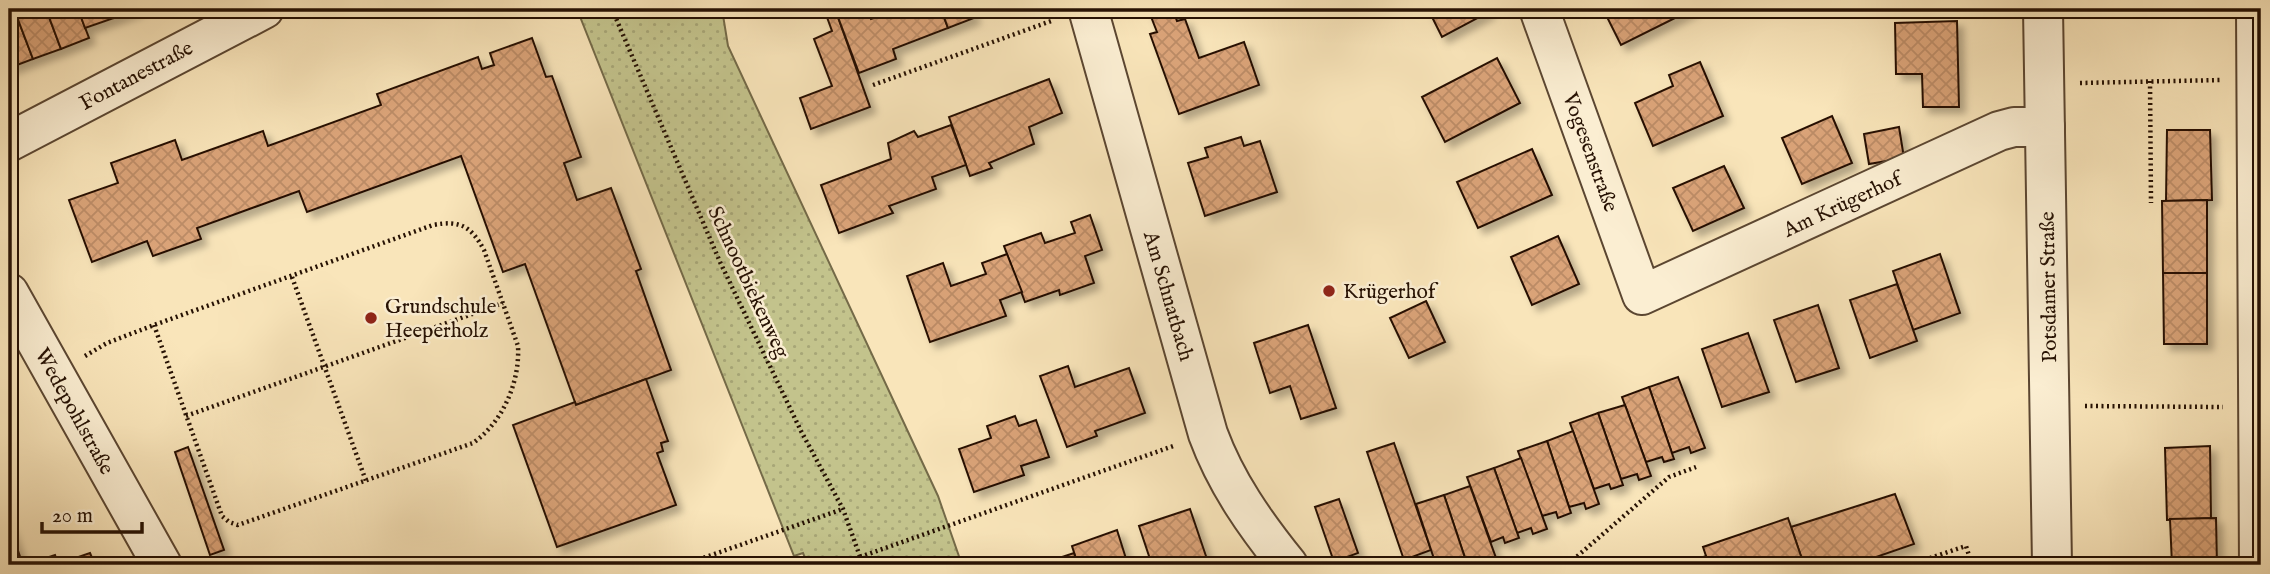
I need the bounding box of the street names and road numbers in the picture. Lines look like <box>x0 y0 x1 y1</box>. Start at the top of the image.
street label: Fontanestraße <box>75 35 198 117</box>
street label: Vogesenstraße <box>1555 88 1624 216</box>
street label: Am Krügerhof <box>1778 165 1909 245</box>
street label: Schnootbiekenweg <box>701 202 795 364</box>
street label: Potsdamer Straße <box>2035 211 2064 363</box>
street label: Am Schnatbach <box>1136 227 1199 365</box>
street label: Wedepohlstraße <box>28 344 120 480</box>

